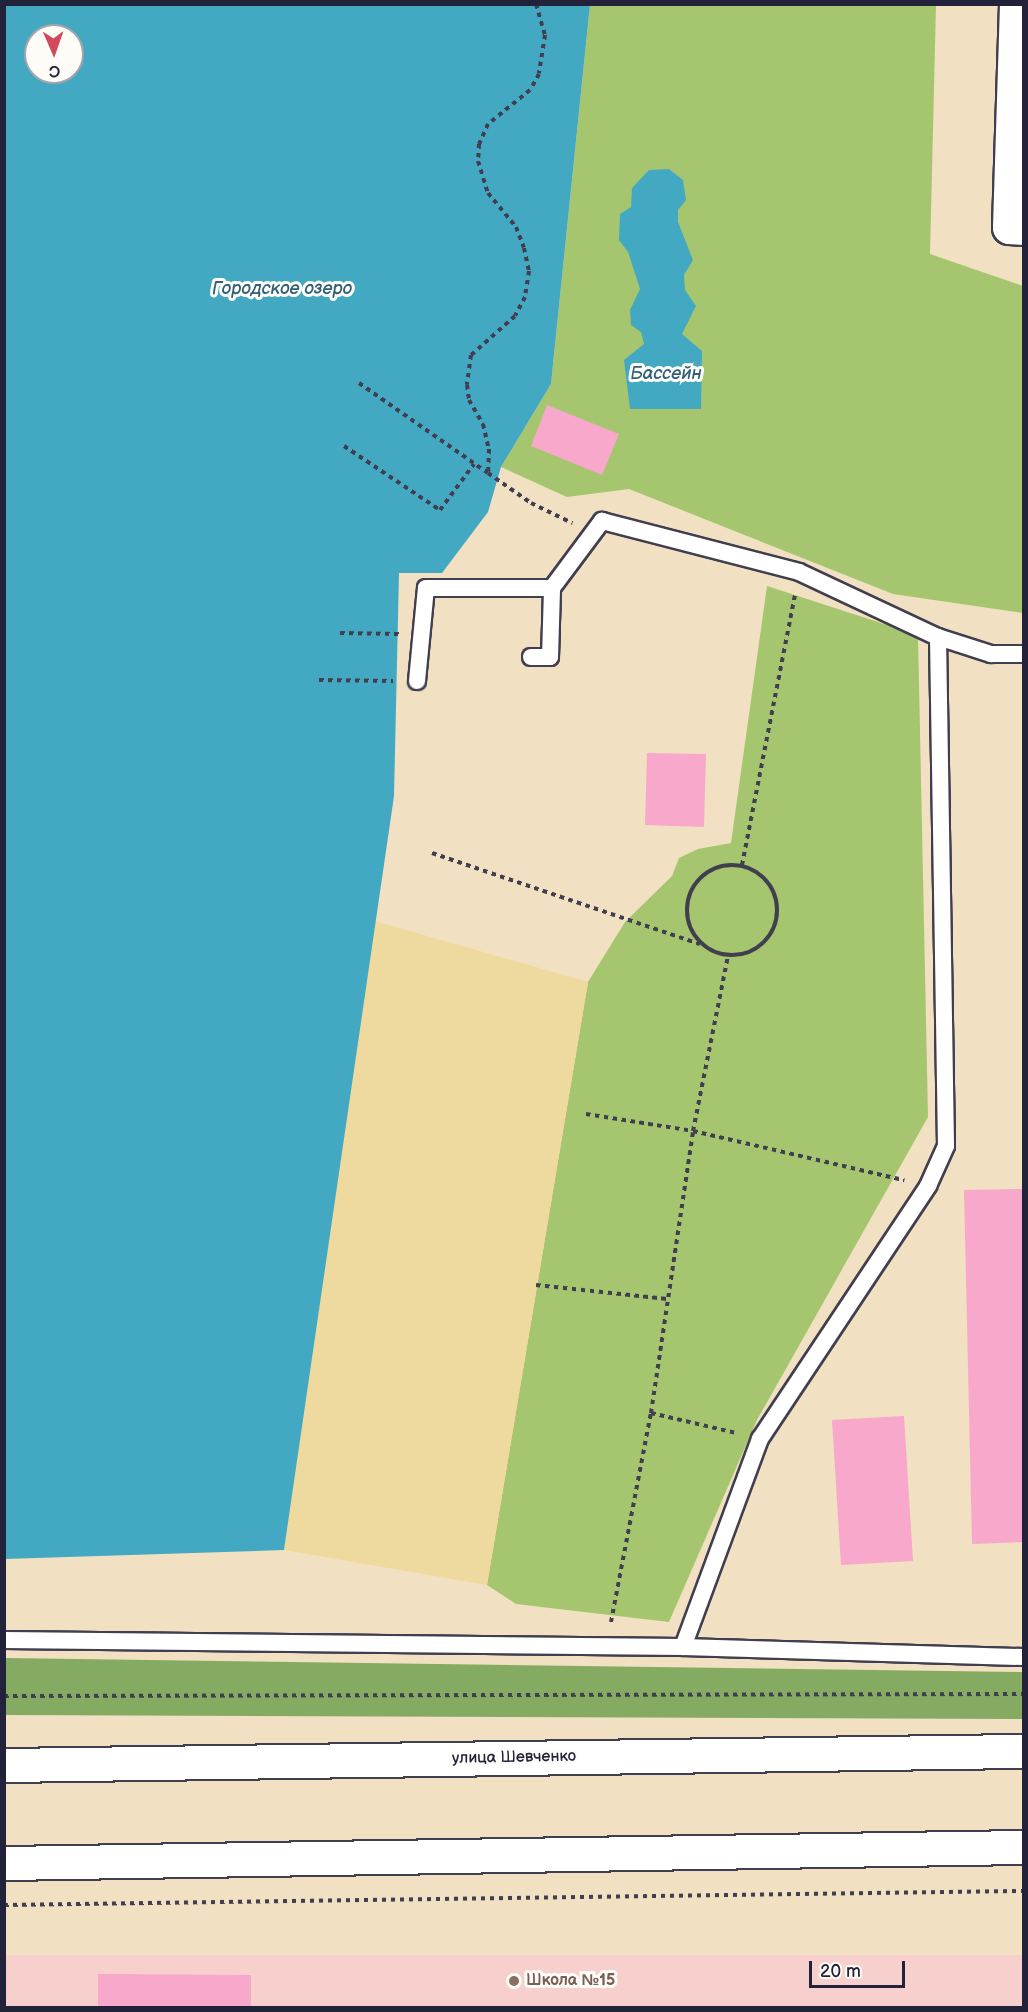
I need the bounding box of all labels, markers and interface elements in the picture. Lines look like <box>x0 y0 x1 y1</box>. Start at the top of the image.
north arrow <box>24 24 84 84</box>
text: С <box>49 61 60 80</box>
water label: Городское озеро <box>212 278 352 300</box>
water label: Бассейн <box>630 363 702 385</box>
street label: улица Шевченко <box>452 1747 576 1769</box>
scale bar <box>812 1949 908 1987</box>
text: 20 m <box>820 1961 861 1982</box>
place label: Школа №15 <box>526 1971 615 1991</box>
marker: Школа №15 <box>507 1974 521 1988</box>

